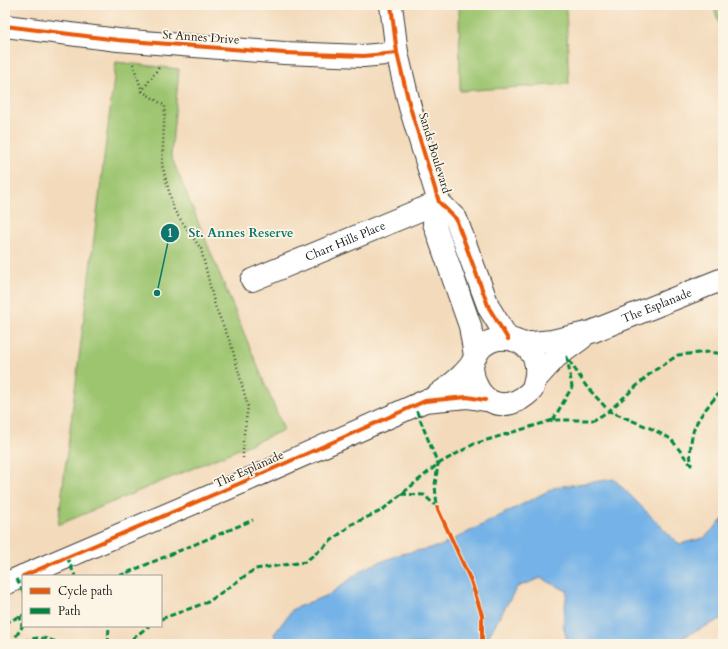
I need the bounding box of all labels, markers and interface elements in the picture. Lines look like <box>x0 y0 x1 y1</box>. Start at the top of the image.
street label: St Annes Drive <box>162 26 240 48</box>
street label: Sands Boulevard <box>415 111 455 196</box>
street label: Chart Hills Place <box>303 217 388 265</box>
callout: St. Annes Reserve <box>160 220 301 245</box>
text: St. Annes Reserve <box>189 224 293 242</box>
text: 1 <box>167 225 173 241</box>
street label: The Esplanade <box>619 284 694 327</box>
street label: The Esplanade <box>212 447 286 491</box>
legend <box>22 575 162 627</box>
text: Cycle path <box>58 583 113 599</box>
text: Path <box>58 603 81 619</box>

